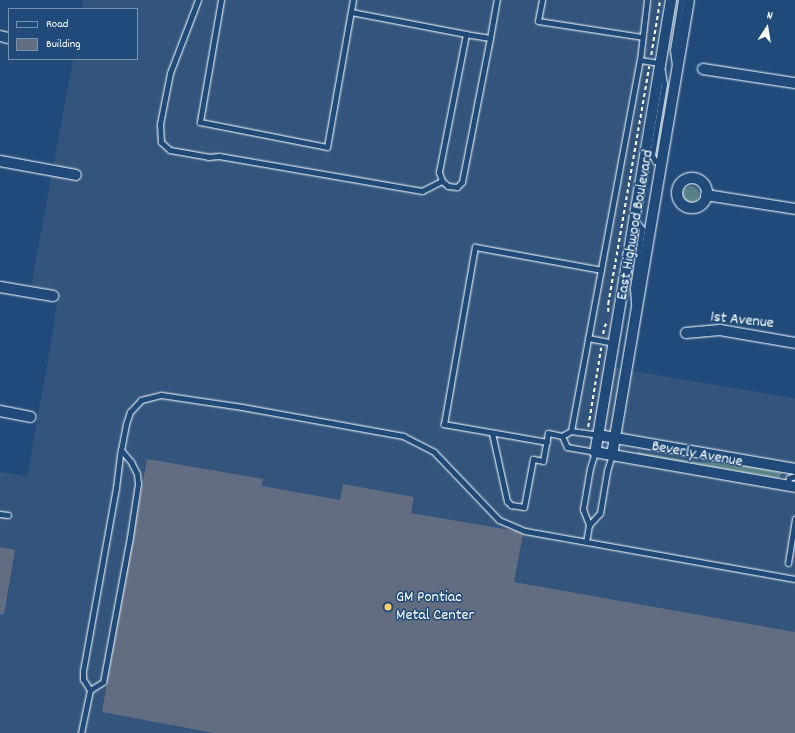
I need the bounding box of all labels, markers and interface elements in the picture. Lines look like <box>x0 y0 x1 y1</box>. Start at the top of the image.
legend <box>8 8 138 60</box>
north arrow <box>747 8 787 48</box>
text: N <box>765 8 774 25</box>
text: Road <box>46 16 68 33</box>
text: Building <box>46 36 81 53</box>
street label: East Highwood Boulevard <box>613 148 659 302</box>
street label: 1st Avenue <box>709 308 775 334</box>
street label: Beverly Avenue <box>650 438 744 472</box>
place label: GM Pontiac Metal Center <box>396 588 475 626</box>
marker: GM Pontiac Metal Center <box>383 602 393 612</box>

